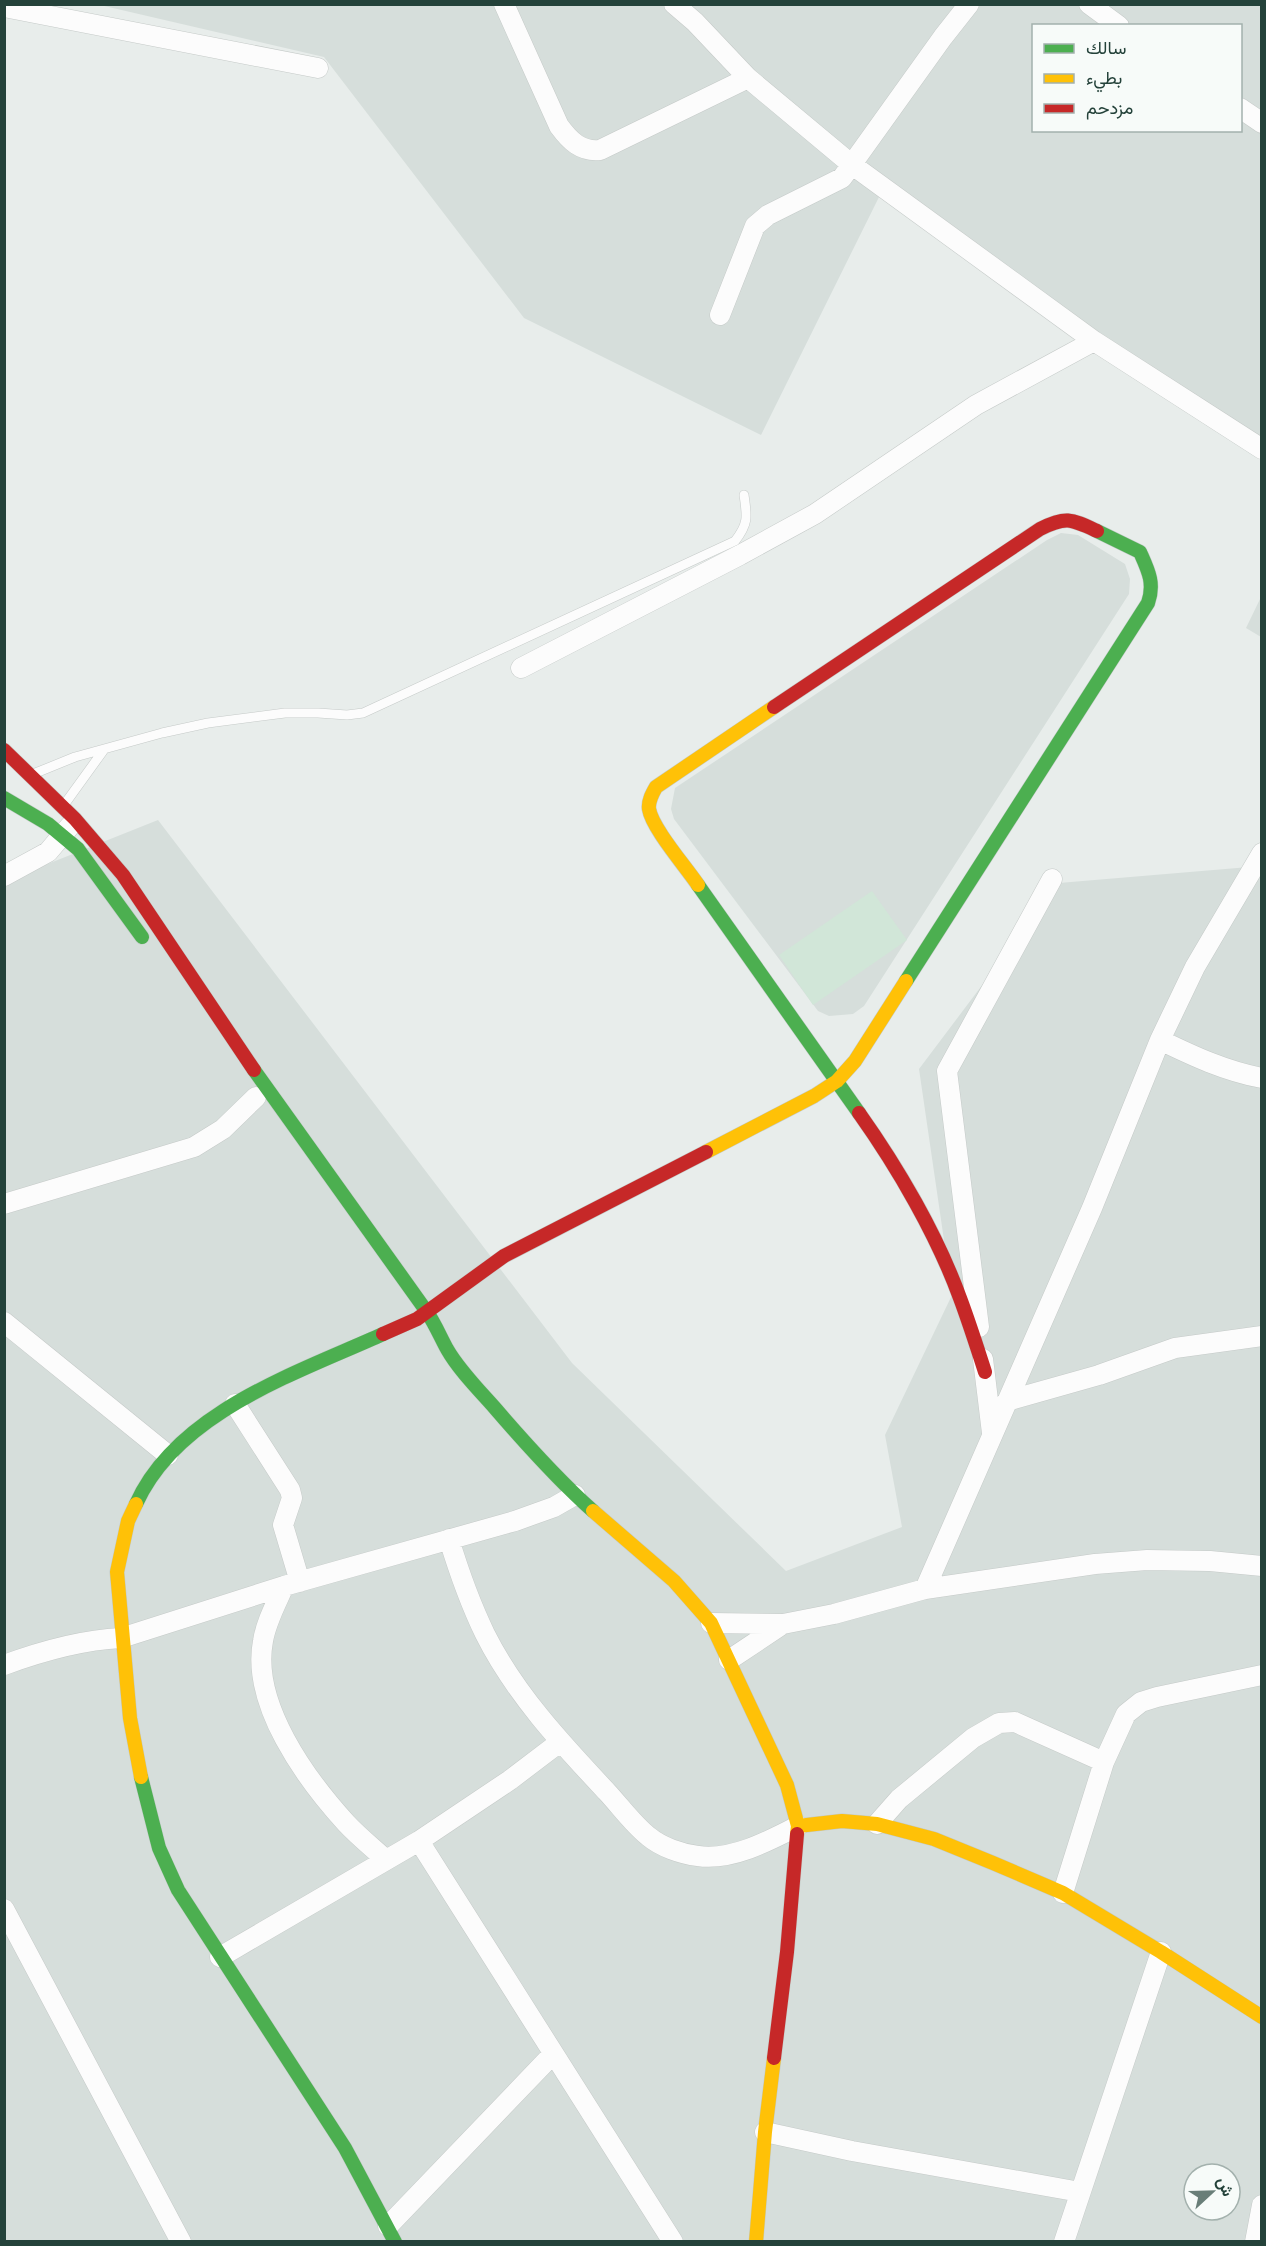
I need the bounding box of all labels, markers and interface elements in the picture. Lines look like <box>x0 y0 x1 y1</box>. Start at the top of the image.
legend <box>1032 24 1242 132</box>
text: سالك <box>1086 36 1126 58</box>
text: بطيء <box>1086 66 1122 93</box>
text: مزدحم <box>1086 96 1133 120</box>
north arrow <box>1182 2162 1242 2222</box>
text: ش <box>1213 2174 1239 2199</box>

